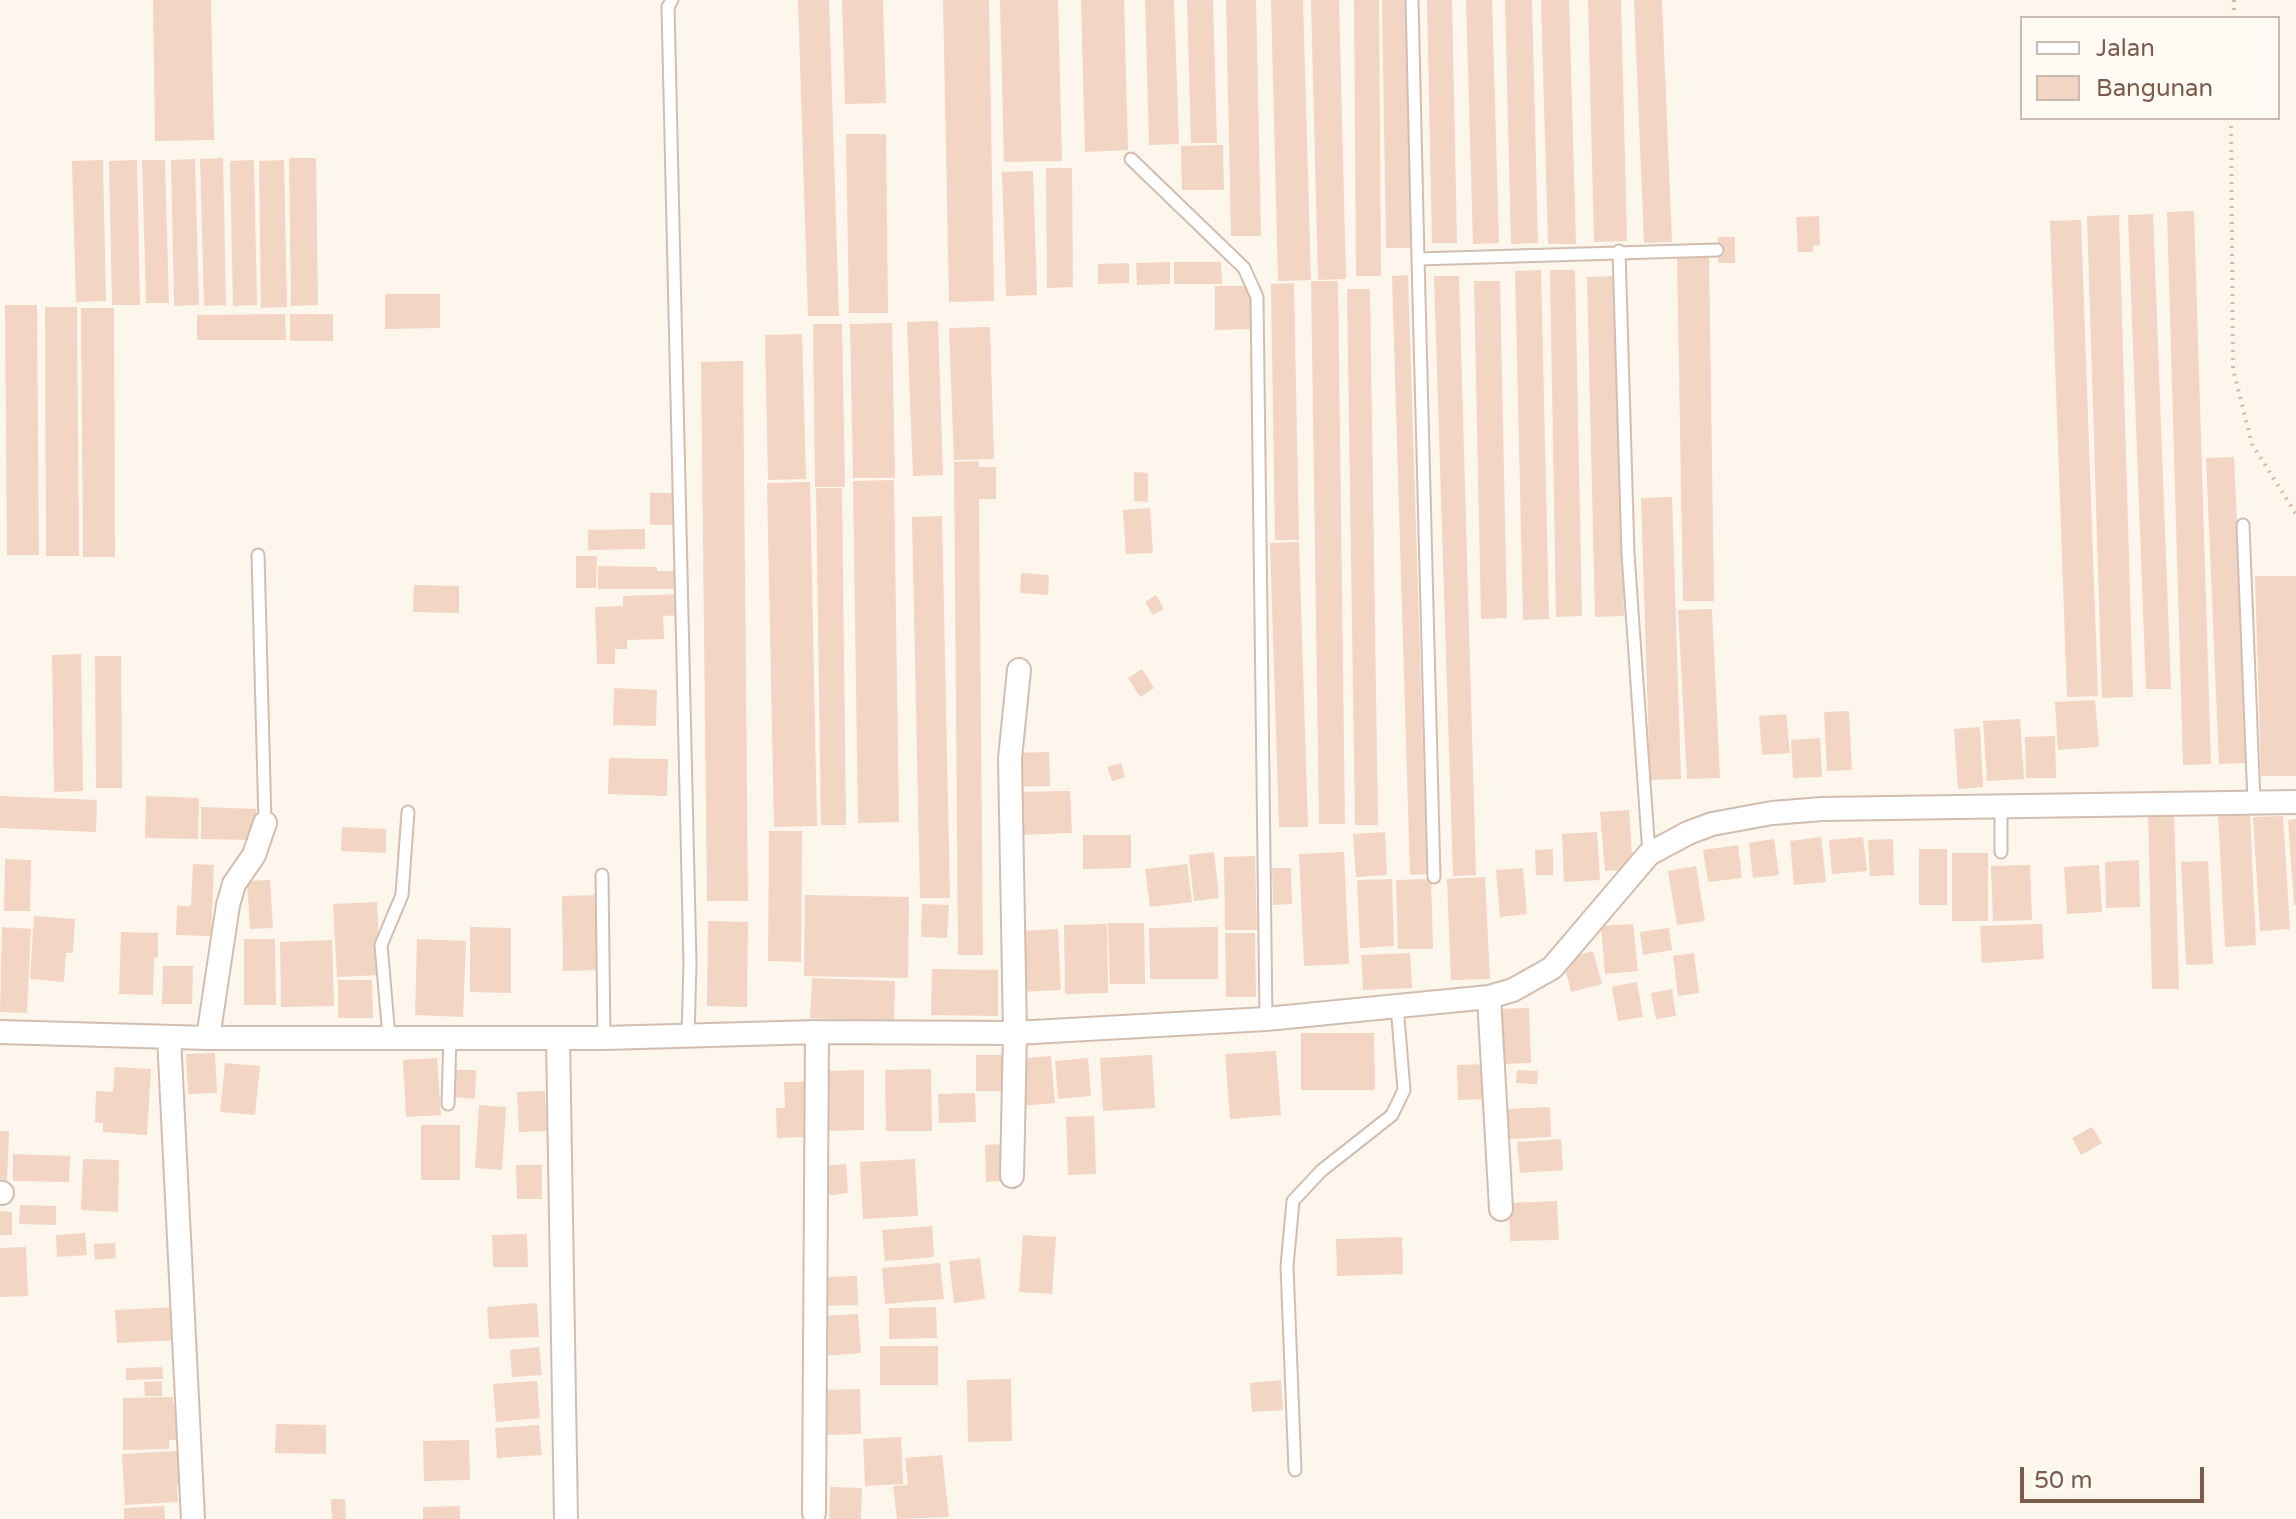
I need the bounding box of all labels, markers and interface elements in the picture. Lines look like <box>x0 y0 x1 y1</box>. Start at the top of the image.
legend <box>2020 16 2280 120</box>
text: Jalan <box>2096 34 2155 63</box>
text: Bangunan <box>2096 74 2213 103</box>
scale bar <box>2024 1451 2208 1501</box>
text: 50 m <box>2034 1466 2092 1495</box>

